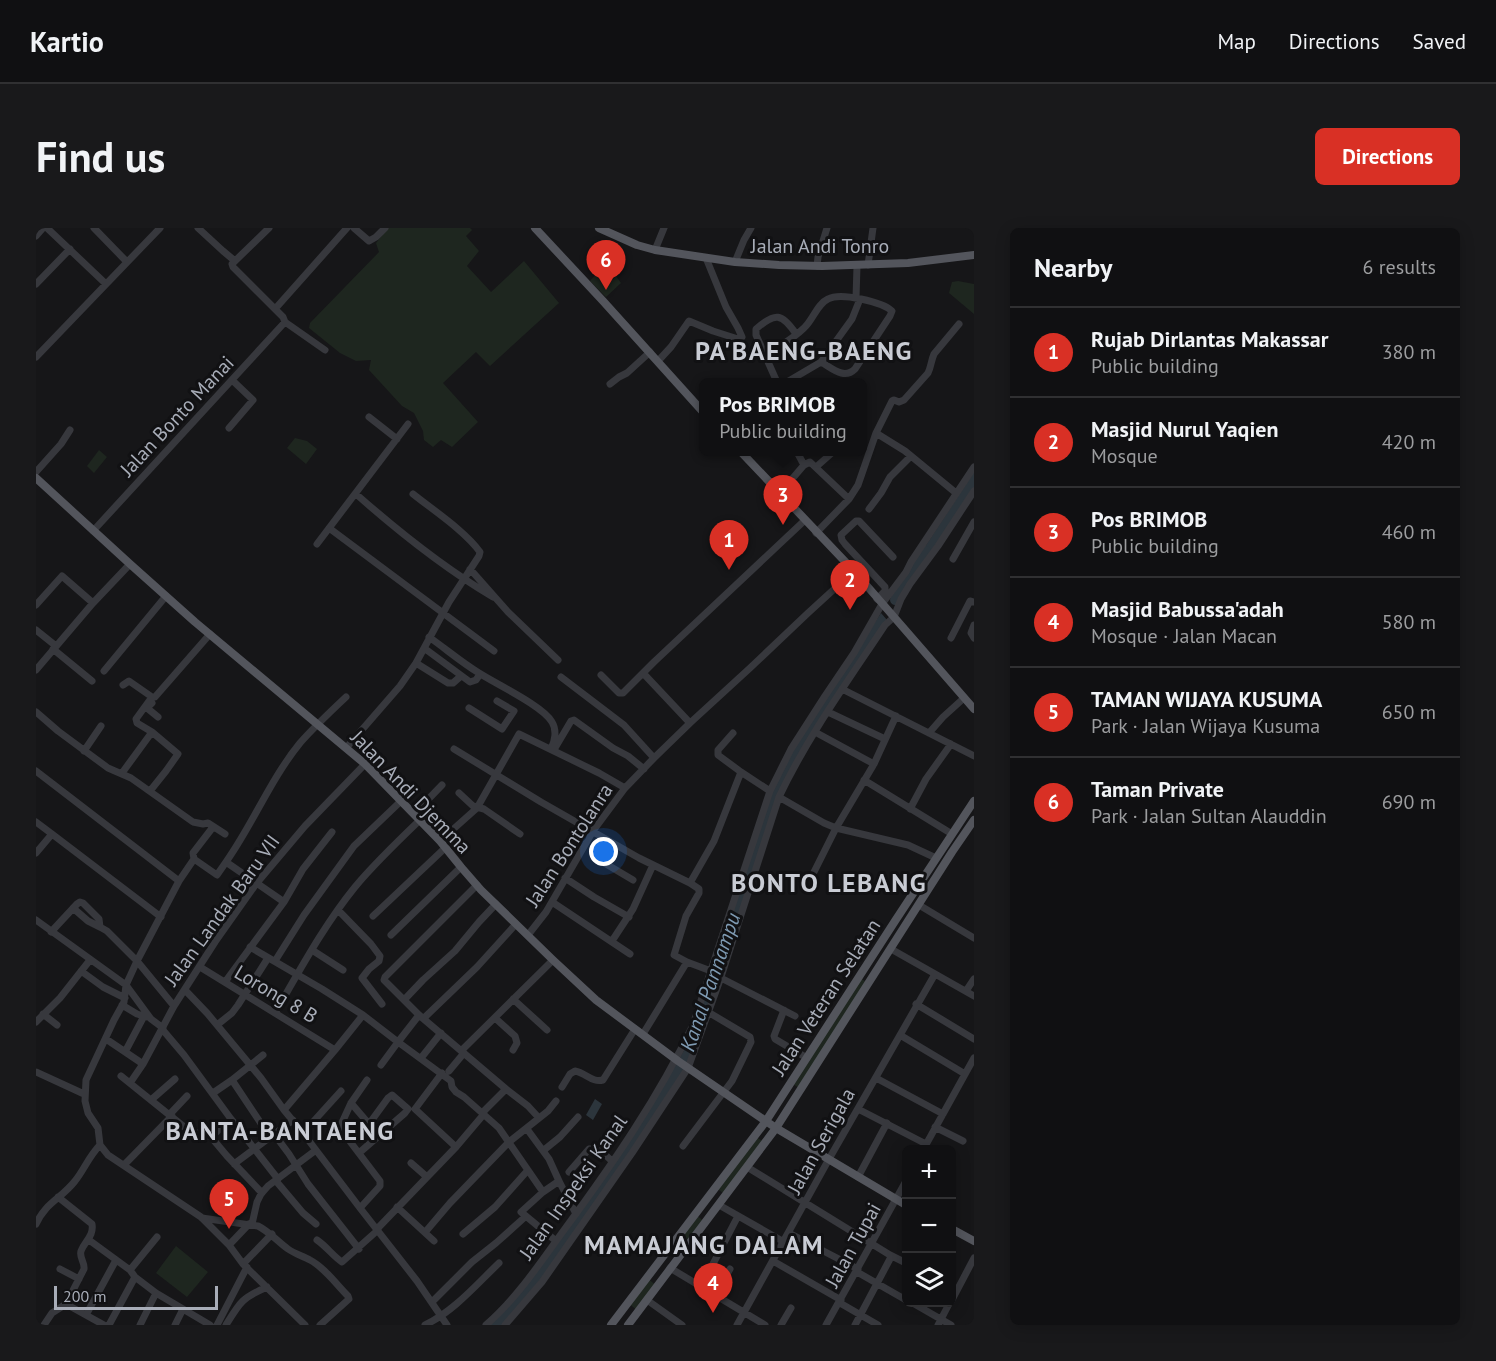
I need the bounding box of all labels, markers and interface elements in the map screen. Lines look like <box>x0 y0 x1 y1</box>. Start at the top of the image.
text: Kartio <box>30 23 104 60</box>
text: Map <box>1217 28 1256 55</box>
text: Directions <box>1289 28 1380 55</box>
text: Saved <box>1413 28 1466 55</box>
button: Directions <box>1315 128 1460 185</box>
text: Find us <box>36 129 165 184</box>
street label: Jalan Andi Tonro <box>750 233 889 259</box>
pin: 6 <box>586 241 626 290</box>
text: Nearby <box>1034 251 1112 284</box>
text: 6 results <box>1363 254 1436 280</box>
text: Rujab Dirlantas Makassar <box>1091 325 1328 353</box>
district label: PA'BAENG-BAENG <box>695 334 913 367</box>
text: 1 <box>1048 339 1059 365</box>
text: 380 m <box>1382 339 1436 365</box>
street label: Jalan Bonto Manai <box>114 350 240 483</box>
text: Public building <box>1091 353 1219 379</box>
popup <box>699 378 867 456</box>
text: Pos BRIMOB <box>719 390 835 418</box>
text: Masjid Nurul Yaqien <box>1091 415 1279 443</box>
text: Public building <box>719 418 847 444</box>
text: 2 <box>1048 429 1059 455</box>
text: 420 m <box>1382 429 1436 455</box>
text: Mosque <box>1091 443 1158 469</box>
pin: 3 <box>764 476 802 525</box>
text: Pos BRIMOB <box>1091 505 1207 533</box>
text: 3 <box>1048 519 1059 545</box>
text: 460 m <box>1382 519 1436 545</box>
pin: 1 <box>710 520 748 570</box>
text: Public building <box>1091 533 1219 559</box>
pin: 2 <box>830 560 870 610</box>
text: Masjid Babussa'adah <box>1091 595 1284 623</box>
text: 4 <box>1048 609 1059 635</box>
text: 580 m <box>1382 609 1436 635</box>
text: Mosque · Jalan Macan <box>1091 623 1277 649</box>
text: TAMAN WIJAYA KUSUMA <box>1091 685 1322 713</box>
text: 5 <box>1048 699 1059 725</box>
text: 650 m <box>1382 699 1436 725</box>
text: Park · Jalan Wijaya Kusuma <box>1091 713 1320 739</box>
street label: Jalan Andi Djemma <box>345 724 477 859</box>
text: Taman Private <box>1091 775 1224 803</box>
street label: Jalan Bontolanra <box>519 778 619 912</box>
text: 6 <box>1048 789 1059 815</box>
text: 690 m <box>1382 789 1436 815</box>
text: Park · Jalan Sultan Alauddin <box>1091 803 1327 829</box>
street label: Jalan Landak Baru VII <box>158 829 286 991</box>
your location <box>589 837 618 866</box>
district label: BONTO LEBANG <box>731 866 927 899</box>
water label: Kanal Pannampu <box>674 909 746 1055</box>
street label: Jalan Veteran Selatan <box>765 914 886 1081</box>
street label: Lorong 8 B <box>230 959 322 1029</box>
street label: Jalan Serigala <box>781 1083 861 1199</box>
street label: Jalan Inspeksi Kanal <box>513 1109 633 1265</box>
district label: BANTA-BANTAENG <box>165 1114 395 1147</box>
map controls <box>902 1145 956 1307</box>
button: + <box>902 1145 956 1199</box>
pin: 5 <box>210 1180 248 1229</box>
street label: Jalan Tupai <box>819 1198 887 1293</box>
button: − <box>902 1199 956 1253</box>
district label: MAMAJANG DALAM <box>584 1228 824 1261</box>
button: layers <box>902 1253 956 1307</box>
pin: 4 <box>694 1264 732 1313</box>
scale bar <box>54 1283 218 1310</box>
text: 200 m <box>63 1286 106 1306</box>

